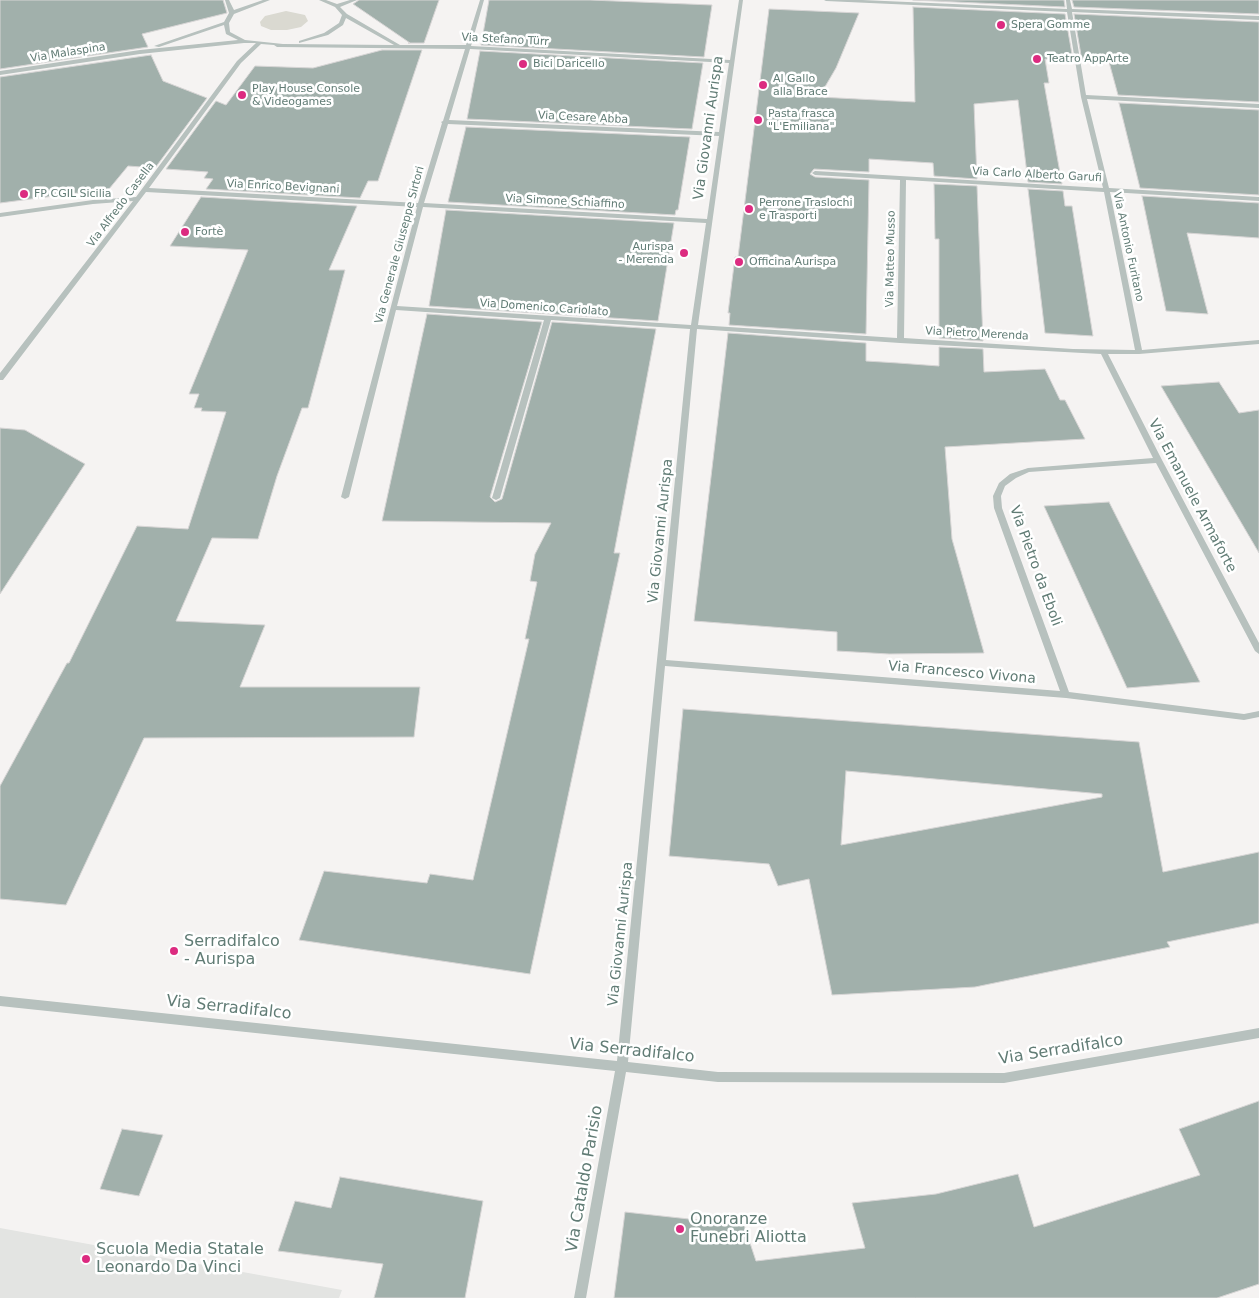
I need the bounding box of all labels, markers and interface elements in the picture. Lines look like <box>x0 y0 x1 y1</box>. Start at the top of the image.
place label: Spera Gomme <box>1011 18 1090 32</box>
marker: Spera Gomme <box>995 19 1007 31</box>
street label: Via Stefano Türr <box>461 31 549 49</box>
street label: Via Malaspina <box>29 41 107 65</box>
place label: Teatro AppArte <box>1047 52 1129 66</box>
marker: Teatro AppArte <box>1031 53 1043 65</box>
street label: Via Giovanni Aurispa <box>691 55 727 201</box>
place label: Bici Daricello <box>533 57 605 71</box>
marker: Bici Daricello <box>517 58 529 70</box>
place label: Al Gallo alla Brace <box>773 72 828 98</box>
marker: Al Gallo alla Brace <box>757 79 769 91</box>
place label: Play House Console & Videogames <box>252 82 360 108</box>
marker: Play House Console & Videogames <box>236 89 248 101</box>
place label: Pasta frasca "L'Emiliana" <box>768 107 835 133</box>
street label: Via Cesare Abba <box>538 109 628 127</box>
marker: Pasta frasca "L'Emiliana" <box>752 114 764 126</box>
street label: Via Alfredo Casella <box>85 160 157 250</box>
street label: Via Generale Giuseppe Sirtori <box>373 165 427 325</box>
street label: Via Carlo Alberto Garufi <box>972 165 1102 185</box>
street label: Via Enrico Bevignani <box>226 177 340 197</box>
place label: FP CGIL Sicilia <box>34 187 112 201</box>
marker: FP CGIL Sicilia <box>18 188 30 200</box>
street label: Via Antonio Furitano <box>1110 191 1146 303</box>
street label: Via Simone Schiaffino <box>505 192 625 212</box>
place label: Perrone Traslochi e Trasporti <box>759 196 853 222</box>
marker: Perrone Traslochi e Trasporti <box>743 203 755 215</box>
street label: Via Matteo Musso <box>884 210 898 308</box>
place label: Fortè <box>195 225 223 239</box>
marker: Fortè <box>179 226 191 238</box>
place label: Aurispa - Merenda <box>619 240 674 266</box>
marker: Aurispa - Merenda <box>678 247 690 259</box>
place label: Officina Aurispa <box>749 255 836 269</box>
marker: Officina Aurispa <box>733 256 745 268</box>
street label: Via Domenico Cariolato <box>479 297 609 319</box>
street label: Via Pietro Merenda <box>925 325 1029 343</box>
street label: Via Emanuele Armaforte <box>1144 416 1240 576</box>
street label: Via Giovanni Aurispa <box>645 458 677 604</box>
street label: Via Pietro da Eboli <box>1005 504 1065 628</box>
street label: Via Francesco Vivona <box>887 658 1037 688</box>
street label: Via Giovanni Aurispa <box>605 861 637 1007</box>
place label: Serradifalco - Aurispa <box>184 932 280 970</box>
marker: Serradifalco - Aurispa <box>168 945 180 957</box>
street label: Via Serradifalco <box>166 992 292 1024</box>
street label: Via Serradifalco <box>997 1031 1125 1069</box>
street label: Via Serradifalco <box>569 1035 695 1067</box>
street label: Via Cataldo Parisio <box>563 1104 607 1254</box>
place label: Onoranze Funebri Aliotta <box>690 1210 807 1248</box>
marker: Onoranze Funebri Aliotta <box>674 1223 686 1235</box>
place label: Scuola Media Statale Leonardo Da Vinci <box>96 1240 264 1278</box>
marker: Scuola Media Statale Leonardo Da Vinci <box>80 1253 92 1265</box>

